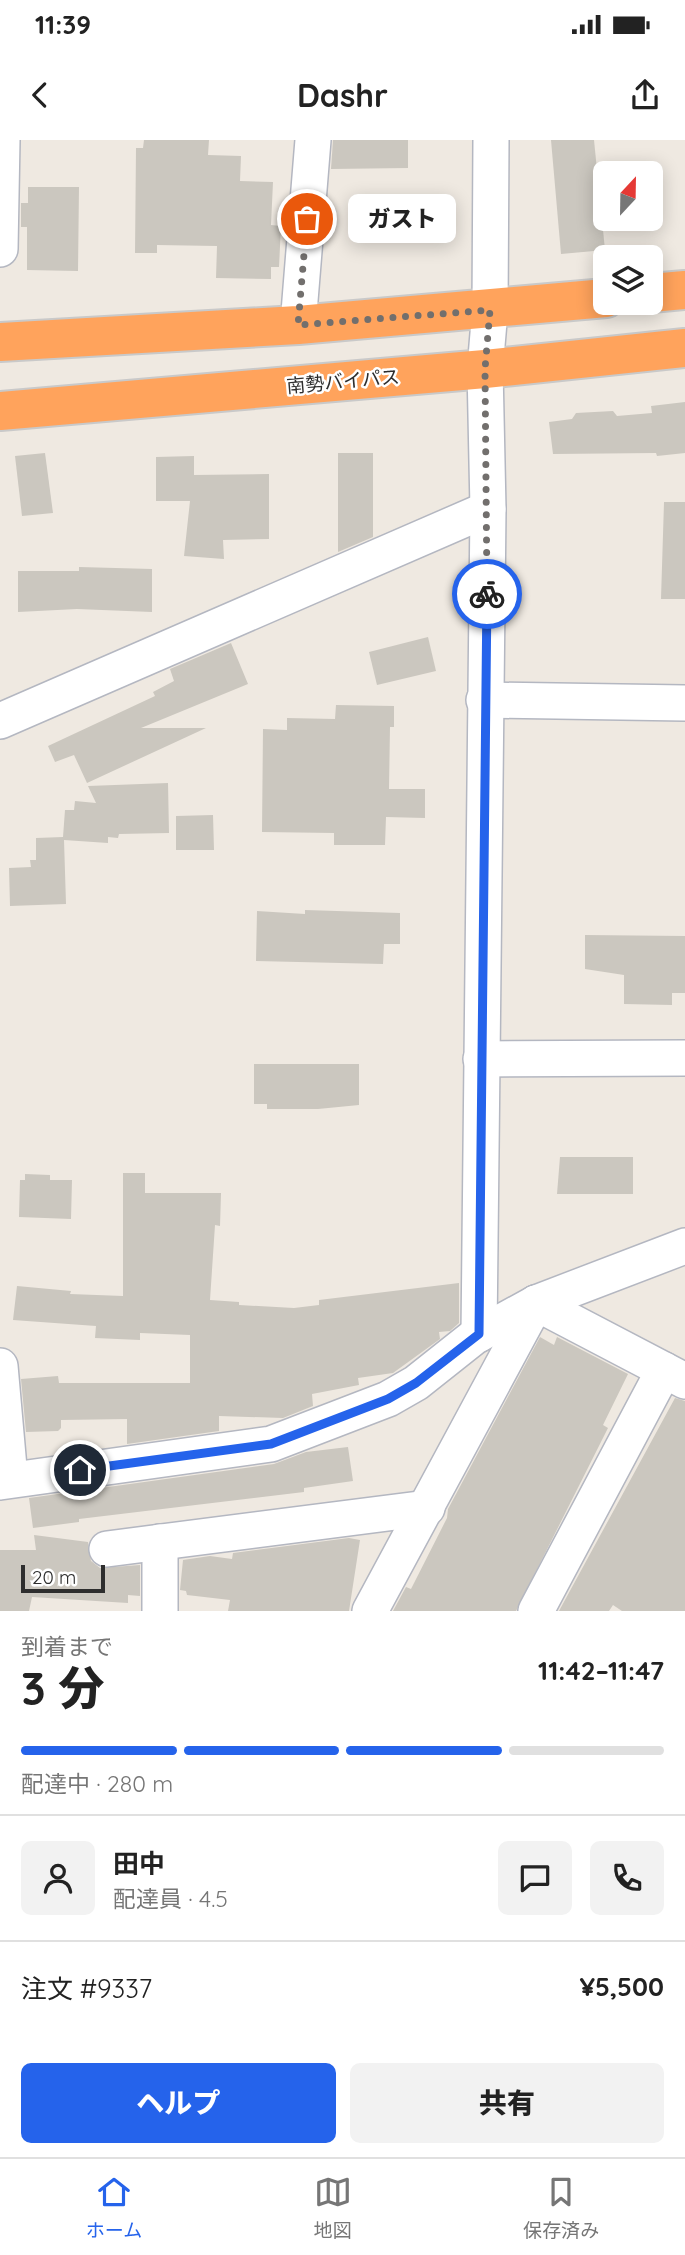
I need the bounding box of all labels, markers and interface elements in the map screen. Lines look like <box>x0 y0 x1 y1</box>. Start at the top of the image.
text: 11:39 <box>35 8 91 41</box>
text: Dashr <box>297 75 388 115</box>
icon: back <box>21 76 59 114</box>
icon: share <box>626 76 664 114</box>
north arrow <box>593 161 663 231</box>
map controls <box>593 161 663 315</box>
pin <box>277 189 337 249</box>
callout: ガスト <box>349 195 458 244</box>
icon: bag <box>288 200 326 238</box>
text: ガスト <box>368 204 437 233</box>
button: layers <box>593 245 663 315</box>
street label: 南勢バイパス <box>285 364 401 398</box>
courier <box>452 559 522 629</box>
icon: bike <box>468 575 506 613</box>
pin <box>50 1440 110 1500</box>
icon: home <box>61 1451 99 1489</box>
scale bar <box>21 1562 105 1594</box>
text: 20 m <box>32 1565 76 1589</box>
text: 到着まで <box>21 1632 113 1661</box>
text: 11:42–11:47 <box>538 1654 664 1687</box>
text: 3 分 <box>21 1659 105 1717</box>
text: 配達中 · 280 m <box>21 1769 173 1798</box>
button: person <box>21 1841 95 1915</box>
button: chat <box>498 1841 572 1915</box>
button: phone <box>590 1841 664 1915</box>
text: 田中 <box>113 1847 165 1880</box>
text: 配達員 · 4.5 <box>113 1884 228 1913</box>
text: ¥5,500 <box>579 1970 664 2003</box>
text: 注文 #9337 <box>21 1972 152 2005</box>
button: ヘルプ <box>21 2063 336 2143</box>
button: 共有 <box>350 2063 664 2143</box>
tab: ホーム <box>86 2173 142 2242</box>
tab: 地図 <box>314 2173 352 2242</box>
tab: 保存済み <box>523 2173 599 2242</box>

